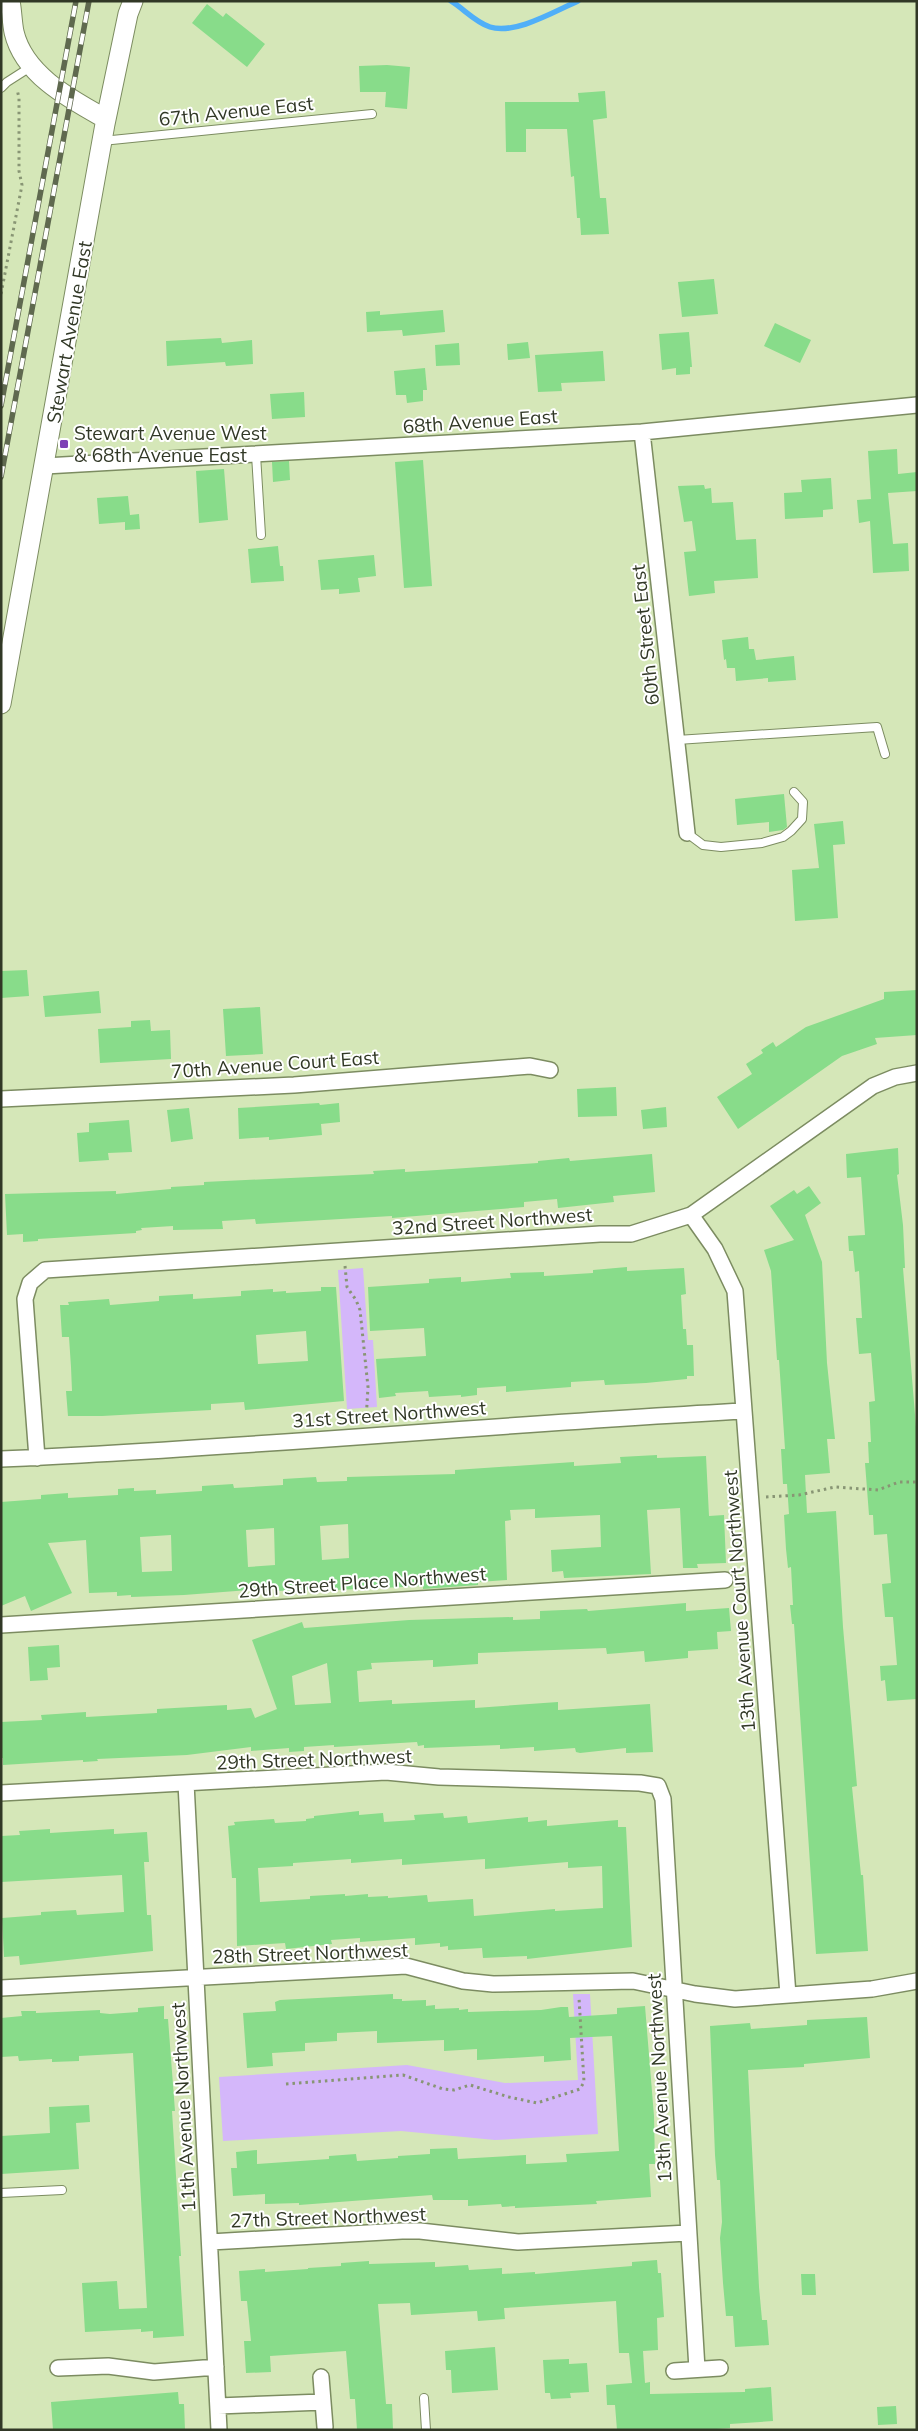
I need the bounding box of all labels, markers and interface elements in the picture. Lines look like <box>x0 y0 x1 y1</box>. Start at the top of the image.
street label: 67th Avenue East <box>158 91 315 131</box>
street label: Stewart Avenue East <box>41 239 97 425</box>
street label: 68th Avenue East <box>402 404 559 438</box>
place label: Stewart Avenue West & 68th Avenue East <box>74 421 267 467</box>
marker: Stewart Avenue West & 68th Avenue East <box>58 438 70 450</box>
street label: 60th Street East <box>626 563 664 707</box>
street label: 70th Avenue Court East <box>170 1045 380 1083</box>
street label: 32nd Street Northwest <box>391 1202 593 1240</box>
street label: 31st Street Northwest <box>291 1395 487 1433</box>
street label: 13th Avenue Court Northwest <box>718 1469 760 1733</box>
street label: 29th Street Place Northwest <box>237 1561 487 1603</box>
street label: 29th Street Northwest <box>216 1744 413 1774</box>
street label: 28th Street Northwest <box>212 1938 409 1968</box>
street label: 13th Avenue Northwest <box>642 1972 676 2183</box>
street label: 11th Avenue Northwest <box>166 2001 200 2212</box>
street label: 27th Street Northwest <box>230 2202 427 2232</box>

